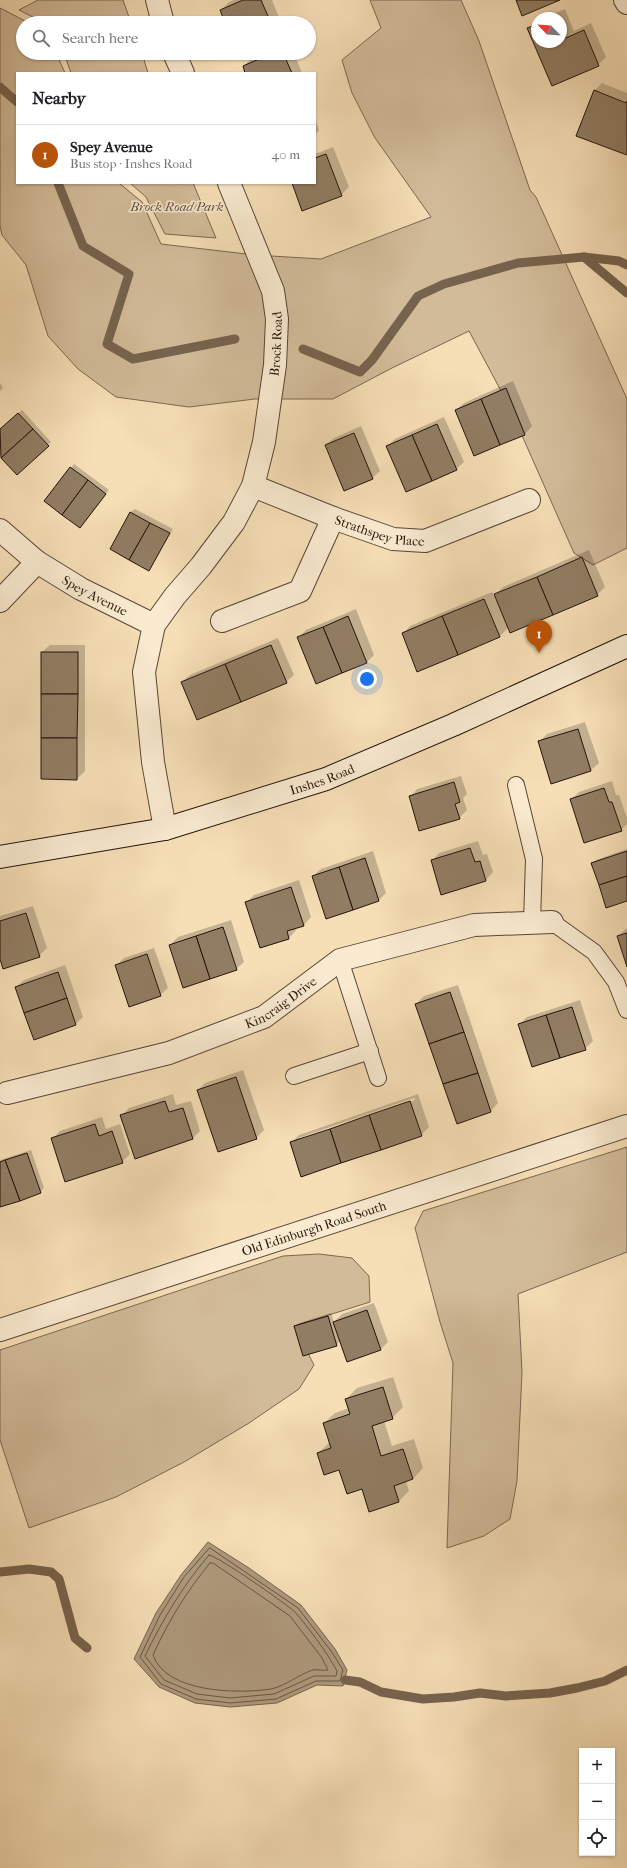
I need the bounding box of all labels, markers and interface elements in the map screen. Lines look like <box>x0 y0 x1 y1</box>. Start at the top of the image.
north arrow <box>531 12 567 48</box>
search box <box>16 16 316 60</box>
icon: search <box>30 27 52 49</box>
text: Search here <box>62 29 138 47</box>
text: Nearby <box>32 88 86 108</box>
text: Spey Avenue <box>70 138 153 156</box>
text: 1 <box>43 147 47 162</box>
text: 40 m <box>272 147 300 162</box>
text: Bus stop · Inshes Road <box>70 156 192 171</box>
park label: Brock Road Park <box>129 199 224 214</box>
street label: Brock Road <box>266 310 285 377</box>
street label: Strathspey Place <box>333 512 425 549</box>
street label: Spey Avenue <box>59 572 131 619</box>
pin: 1 <box>526 620 552 653</box>
your location <box>357 669 377 689</box>
street label: Inshes Road <box>288 761 357 798</box>
street label: Kincraig Drive <box>243 973 320 1032</box>
street label: Old Edinburgh Road South <box>240 1198 389 1259</box>
map controls <box>579 1748 615 1856</box>
button: + <box>579 1748 615 1784</box>
button: − <box>579 1784 615 1820</box>
button: locate <box>579 1820 615 1856</box>

